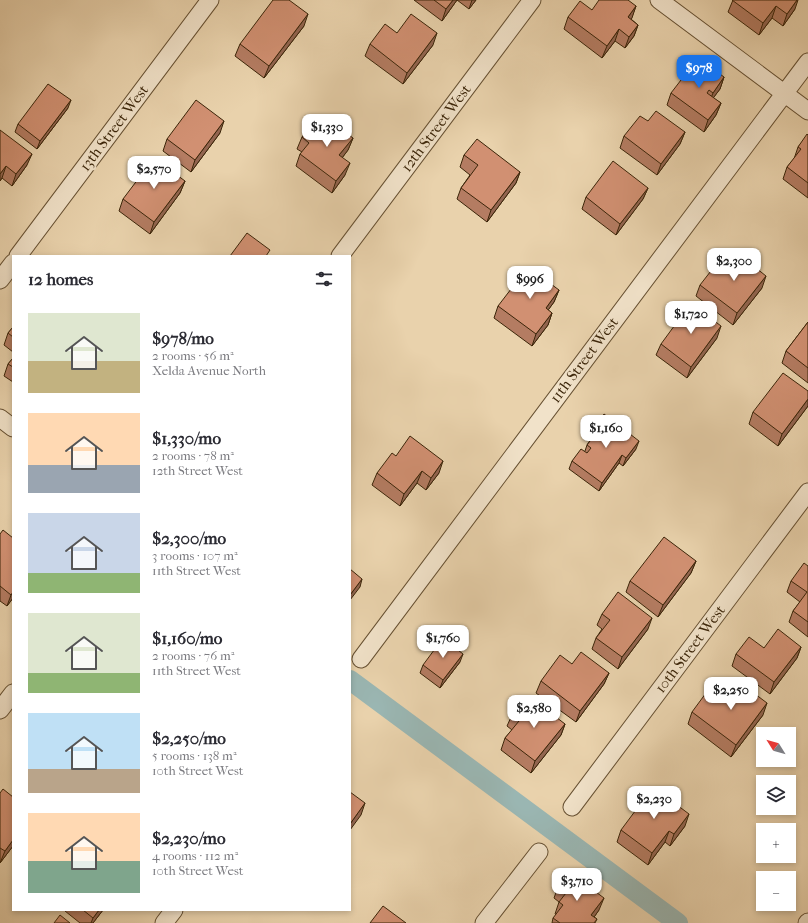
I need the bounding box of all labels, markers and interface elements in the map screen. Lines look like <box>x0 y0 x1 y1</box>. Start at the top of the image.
pin: $978 <box>675 55 723 89</box>
text: $978 <box>686 60 712 75</box>
street label: 12th Street West <box>397 80 475 175</box>
street label: 13th Street West <box>76 81 153 175</box>
pin: $1,330 <box>294 114 360 148</box>
text: $1,330 <box>311 119 343 134</box>
pin: $2,570 <box>121 156 187 190</box>
text: $2,570 <box>136 161 172 176</box>
pin: $2,300 <box>701 248 767 282</box>
text: $2,300 <box>716 253 752 268</box>
pin: $996 <box>506 266 554 300</box>
icon: filters <box>313 268 335 290</box>
text: 12 homes <box>28 269 93 289</box>
text: $996 <box>516 271 544 286</box>
pin: $1,720 <box>658 301 724 335</box>
text: $1,720 <box>674 306 708 321</box>
street label: 11th Street West <box>546 313 622 406</box>
text: $978/mo <box>152 328 214 348</box>
icon: home <box>60 329 108 377</box>
text: 2 rooms · 56 m² <box>152 348 234 363</box>
text: Xelda Avenue North <box>152 363 266 378</box>
pin: $1,160 <box>573 415 639 449</box>
text: $1,160 <box>589 420 623 435</box>
text: $1,330/mo <box>152 428 221 448</box>
icon: home <box>60 429 108 477</box>
text: 2 rooms · 78 m² <box>152 448 234 463</box>
text: 12th Street West <box>152 463 243 478</box>
text: $2,300/mo <box>152 528 226 548</box>
icon: home <box>60 529 108 577</box>
text: 3 rooms · 107 m² <box>152 548 238 563</box>
text: 11th Street West <box>152 563 241 578</box>
street label: 10th Street West <box>651 601 729 697</box>
pin: $1,760 <box>410 625 476 659</box>
text: $1,160/mo <box>152 628 222 648</box>
icon: home <box>60 629 108 677</box>
text: $1,760 <box>426 630 460 645</box>
text: 2 rooms · 76 m² <box>152 648 234 663</box>
text: 11th Street West <box>152 663 241 678</box>
pin: $2,250 <box>698 677 764 711</box>
text: $2,250 <box>713 682 749 697</box>
pin: $2,580 <box>501 695 567 729</box>
text: $2,580 <box>516 700 552 715</box>
north arrow <box>756 727 796 767</box>
map controls <box>756 727 796 911</box>
text: $2,250/mo <box>152 728 226 748</box>
icon: home <box>60 729 108 777</box>
text: 5 rooms · 138 m² <box>152 748 237 763</box>
text: 10th Street West <box>152 763 243 778</box>
button: layers <box>756 775 796 815</box>
pin: $2,230 <box>621 786 687 820</box>
text: $2,230 <box>636 791 672 806</box>
button: + <box>756 823 796 863</box>
text: $2,230/mo <box>152 828 226 848</box>
icon: home <box>60 829 108 877</box>
text: 4 rooms · 112 m² <box>152 848 238 863</box>
text: 10th Street West <box>152 863 243 878</box>
pin: $3,710 <box>544 868 610 902</box>
button: − <box>756 871 796 911</box>
text: $3,710 <box>561 873 593 888</box>

